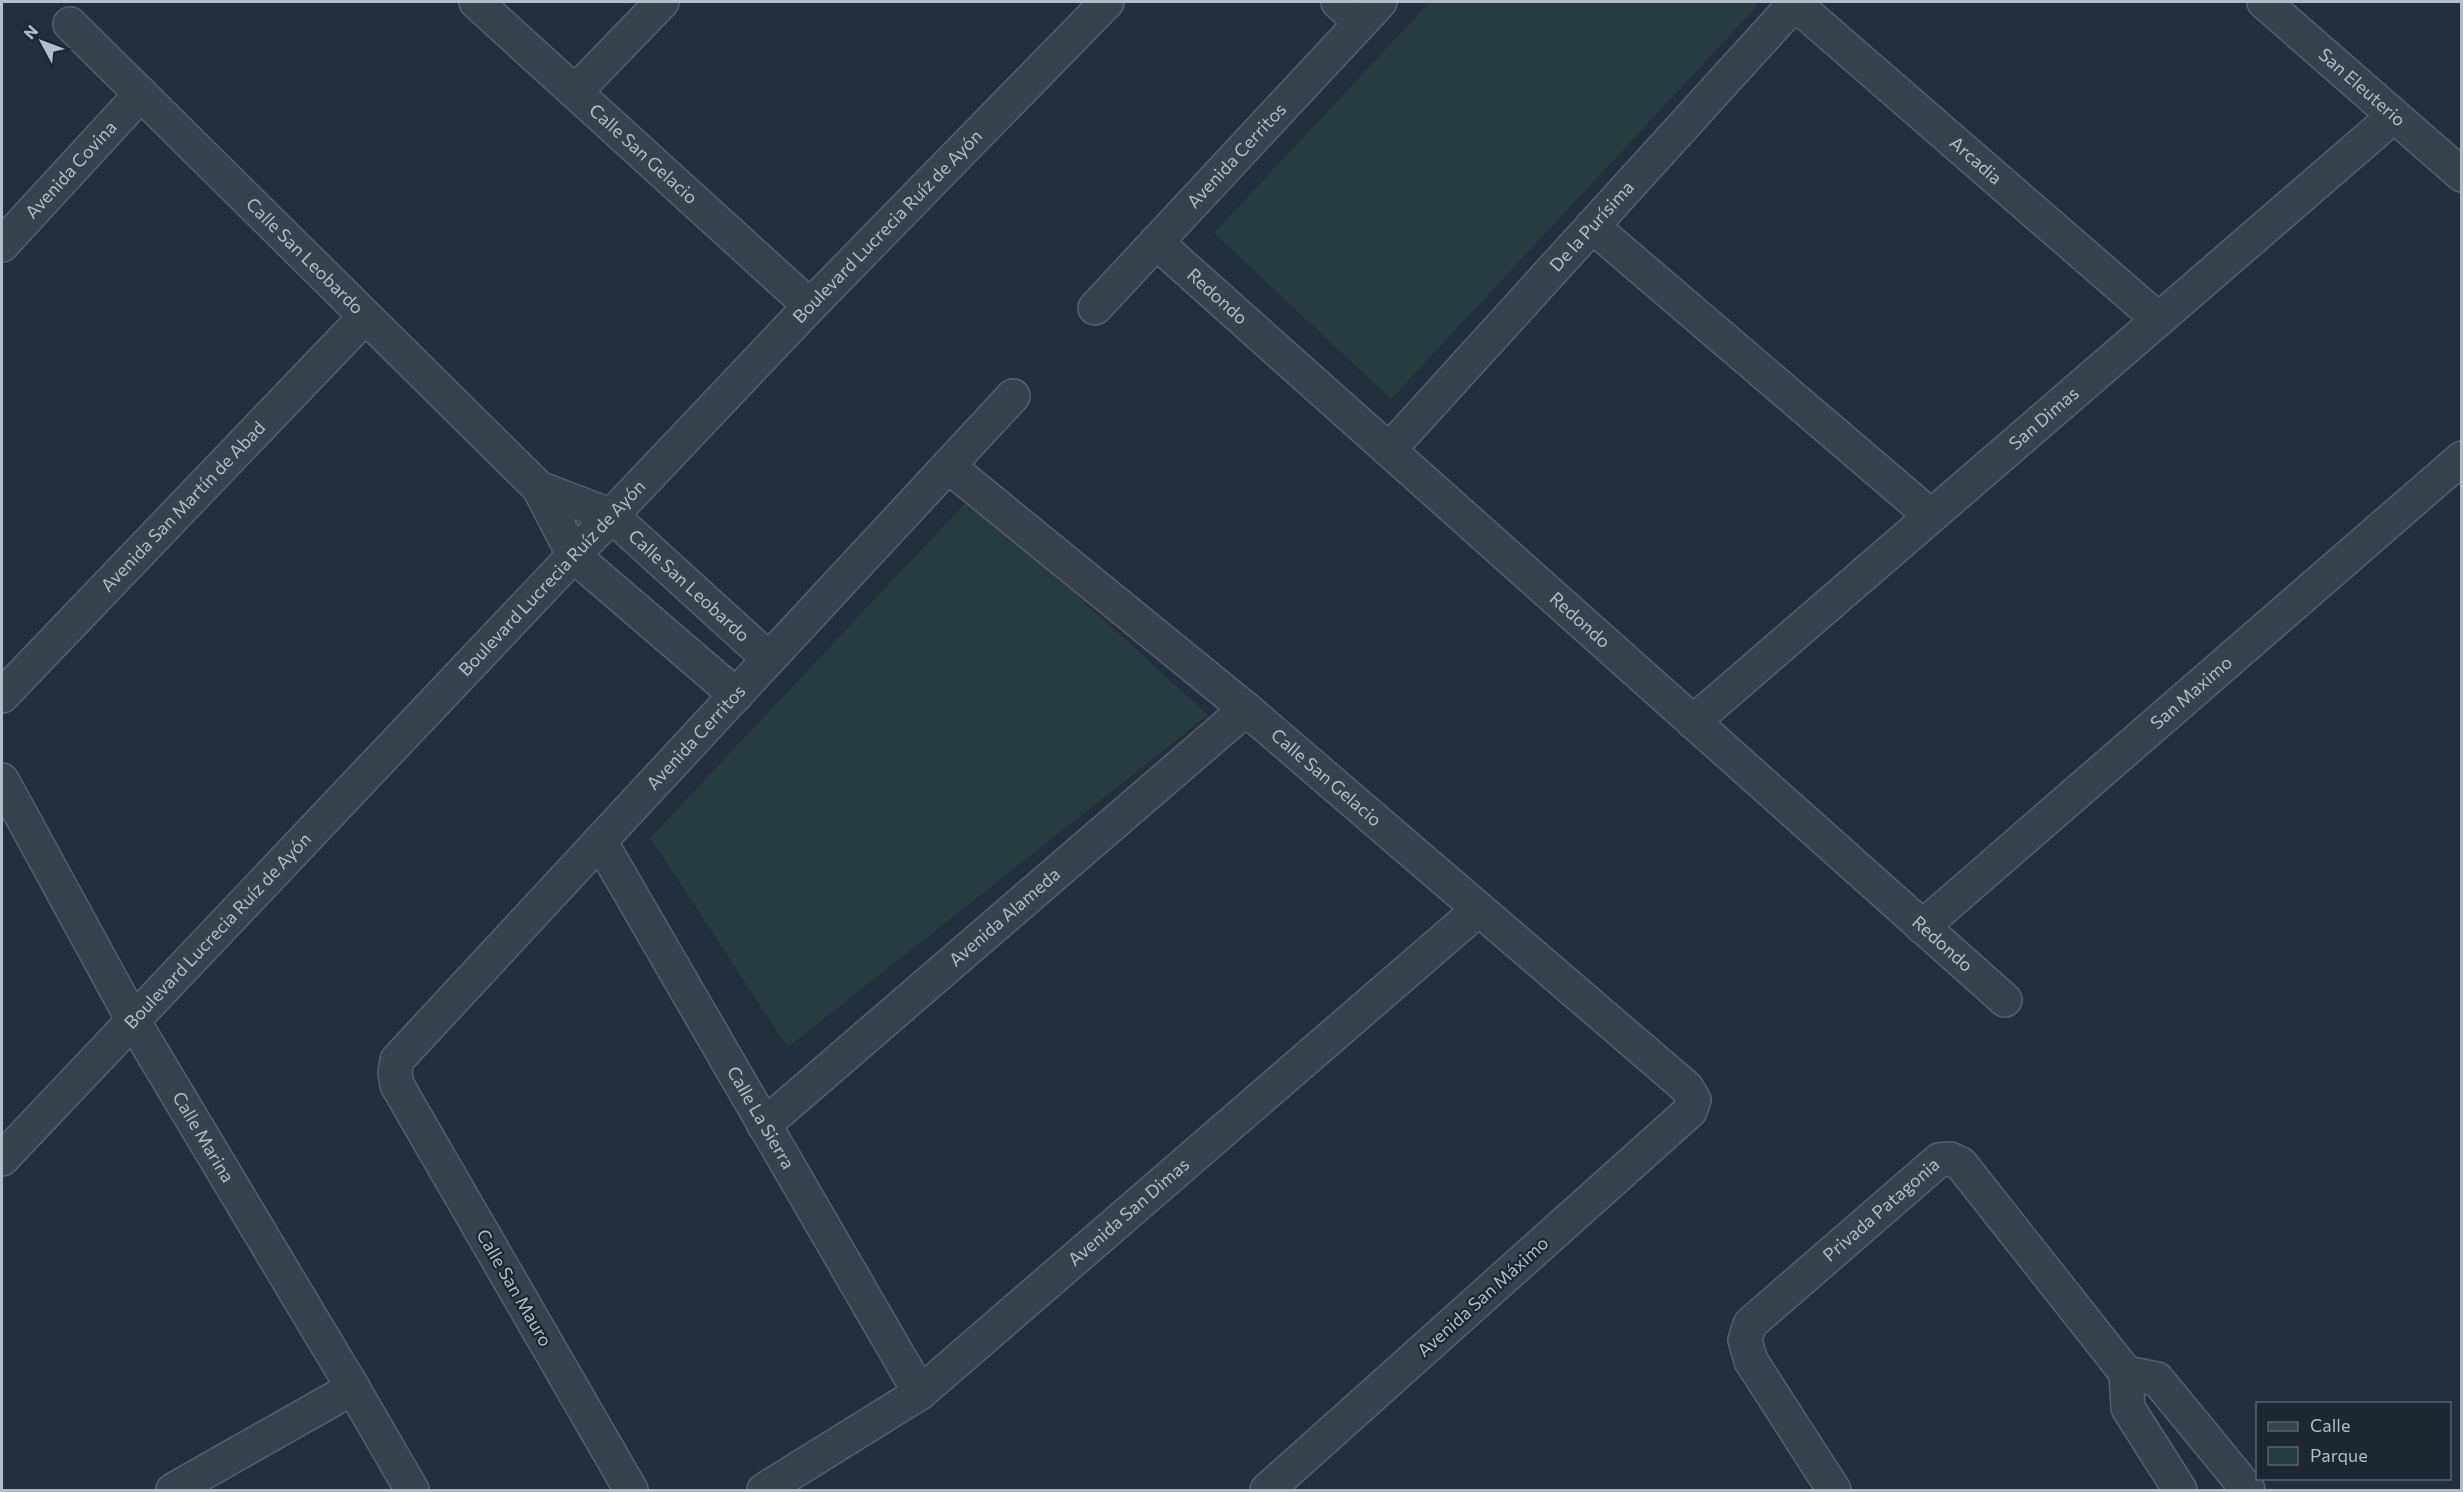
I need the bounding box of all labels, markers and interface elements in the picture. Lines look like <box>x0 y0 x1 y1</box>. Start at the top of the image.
north arrow <box>12 12 72 72</box>
text: N <box>19 21 41 43</box>
street label: San Eleuterio <box>2315 43 2410 131</box>
street label: Avenida Cerritos <box>1182 98 1290 212</box>
street label: Calle San Gelacio <box>585 99 702 208</box>
street label: Avenida Covina <box>20 116 121 223</box>
street label: Boulevard Lucrecia Ruíz de Ayón <box>788 125 986 327</box>
street label: Arcadia <box>1946 131 2007 189</box>
street label: De la Purísima <box>1545 176 1638 276</box>
street label: Calle San Leobardo <box>242 193 369 318</box>
street label: Redondo <box>1183 263 1253 329</box>
street label: San Dimas <box>2004 382 2083 454</box>
street label: Avenida San Martín de Abad <box>96 416 269 596</box>
street label: Boulevard Lucrecia Ruíz de Ayón <box>453 475 649 680</box>
street label: Calle San Leobardo <box>624 524 755 646</box>
street label: Redondo <box>1546 587 1615 652</box>
street label: San Maximo <box>2146 651 2236 734</box>
street label: Avenida Cerritos <box>641 680 750 794</box>
street label: Calle San Gelacio <box>1267 723 1386 831</box>
street label: Boulevard Lucrecia Ruíz de Ayón <box>119 828 315 1033</box>
street label: Avenida Alameda <box>944 862 1064 970</box>
street label: Redondo <box>1908 910 1978 976</box>
street label: Calle La Sierra <box>723 1062 800 1173</box>
street label: Calle Marina <box>168 1087 239 1186</box>
street label: Avenida San Dimas <box>1063 1153 1193 1270</box>
street label: Privada Patagonia <box>1818 1153 1944 1266</box>
street label: Calle San Mauro <box>472 1225 557 1350</box>
street label: Avenida San Máximo <box>1412 1231 1553 1361</box>
legend <box>2256 1402 2451 1480</box>
text: Calle <box>2310 1414 2350 1436</box>
text: Parque <box>2310 1444 2368 1466</box>

